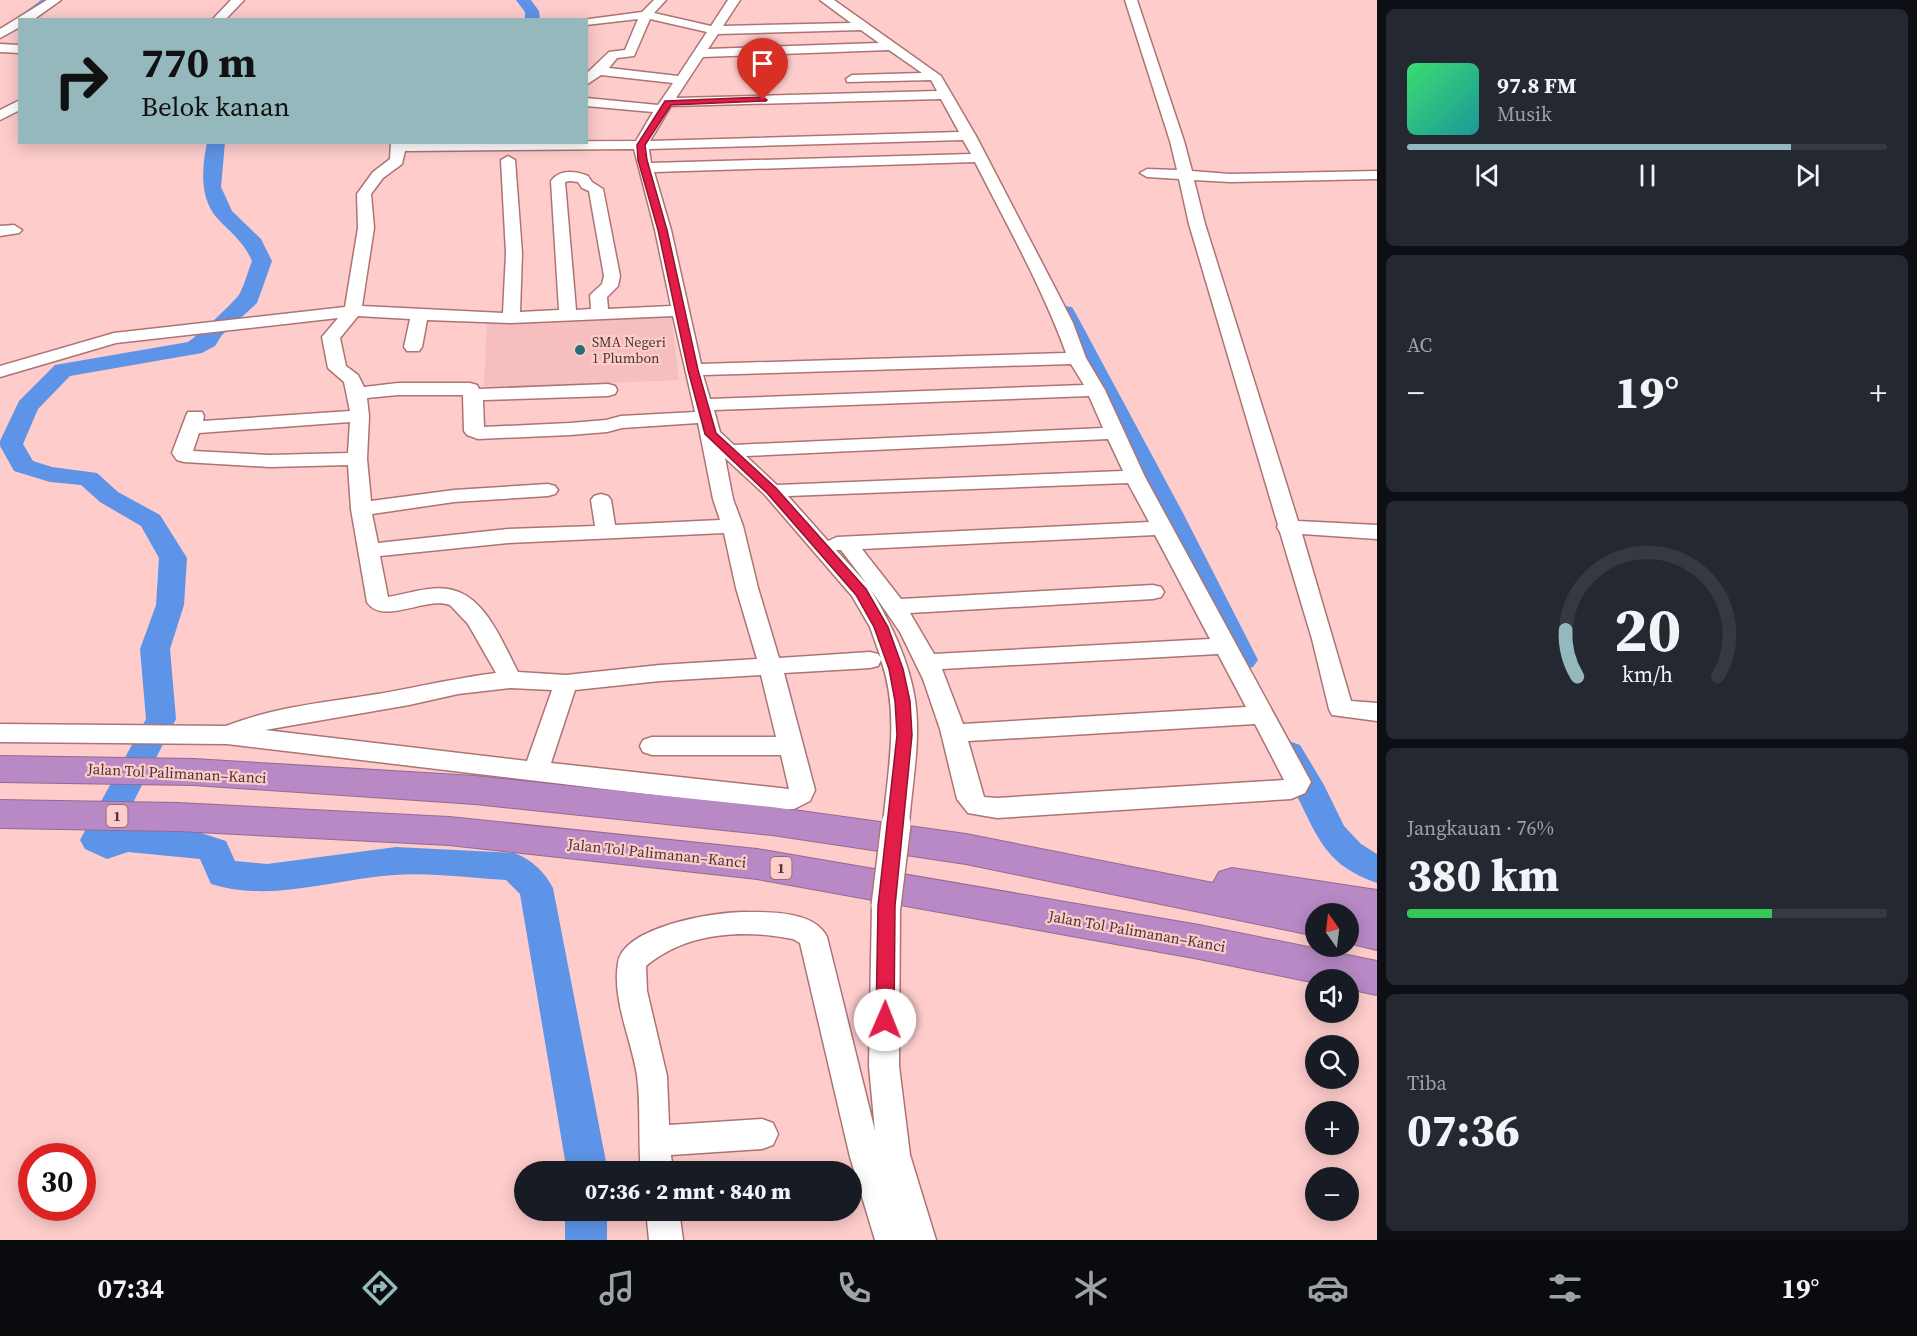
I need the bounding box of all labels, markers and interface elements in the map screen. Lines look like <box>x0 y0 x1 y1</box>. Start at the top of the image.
text: 770 m <box>141 33 256 91</box>
pin <box>737 38 788 100</box>
icon: right <box>42 42 120 120</box>
icon: arrive <box>746 47 779 80</box>
text: 97.8 FM <box>1497 70 1576 100</box>
text: Belok kanan <box>141 88 290 125</box>
text: Musik <box>1497 100 1552 128</box>
icon: previous <box>1471 159 1504 192</box>
icon: pause <box>1631 159 1664 192</box>
icon: next <box>1791 159 1824 192</box>
text: AC <box>1407 331 1432 359</box>
place label: SMA Negeri 1 Plumbon <box>592 332 666 368</box>
marker: SMA Negeri 1 Plumbon <box>573 343 587 357</box>
text: 19° <box>1615 361 1679 423</box>
text: − <box>1407 370 1425 415</box>
text: + <box>1869 370 1887 415</box>
text: 20 <box>1613 586 1681 672</box>
text: km/h <box>1621 660 1673 689</box>
street label: Jalan Tol Palimanan–Kanci <box>86 758 267 788</box>
road number: 1 <box>106 805 128 827</box>
text: Jangkauan · 76% <box>1407 814 1554 842</box>
street label: Jalan Tol Palimanan–Kanci <box>566 833 747 873</box>
text: 380 km <box>1407 844 1559 906</box>
road number: 1 <box>770 857 792 879</box>
north arrow <box>1305 903 1359 957</box>
map controls <box>1305 903 1359 1221</box>
street label: Jalan Tol Palimanan–Kanci <box>1046 905 1227 957</box>
button: sound <box>1305 969 1359 1023</box>
position arrow <box>853 988 917 1052</box>
button: search <box>1305 1035 1359 1089</box>
text: Tiba <box>1407 1069 1447 1097</box>
text: 07:36 <box>1407 1099 1520 1161</box>
button: + <box>1305 1101 1359 1155</box>
speed limit sign: 30 <box>18 1143 96 1221</box>
button: − <box>1305 1167 1359 1221</box>
text: 07:36 · 2 mnt · 840 m <box>585 1176 791 1206</box>
icon: directions <box>359 1267 401 1309</box>
icon: music <box>596 1267 638 1309</box>
icon: phone <box>833 1267 875 1309</box>
icon: climate <box>1070 1267 1112 1309</box>
icon: car <box>1307 1267 1349 1309</box>
icon: filters <box>1544 1267 1586 1309</box>
text: 07:34 <box>98 1270 164 1307</box>
text: 19° <box>1781 1270 1819 1307</box>

